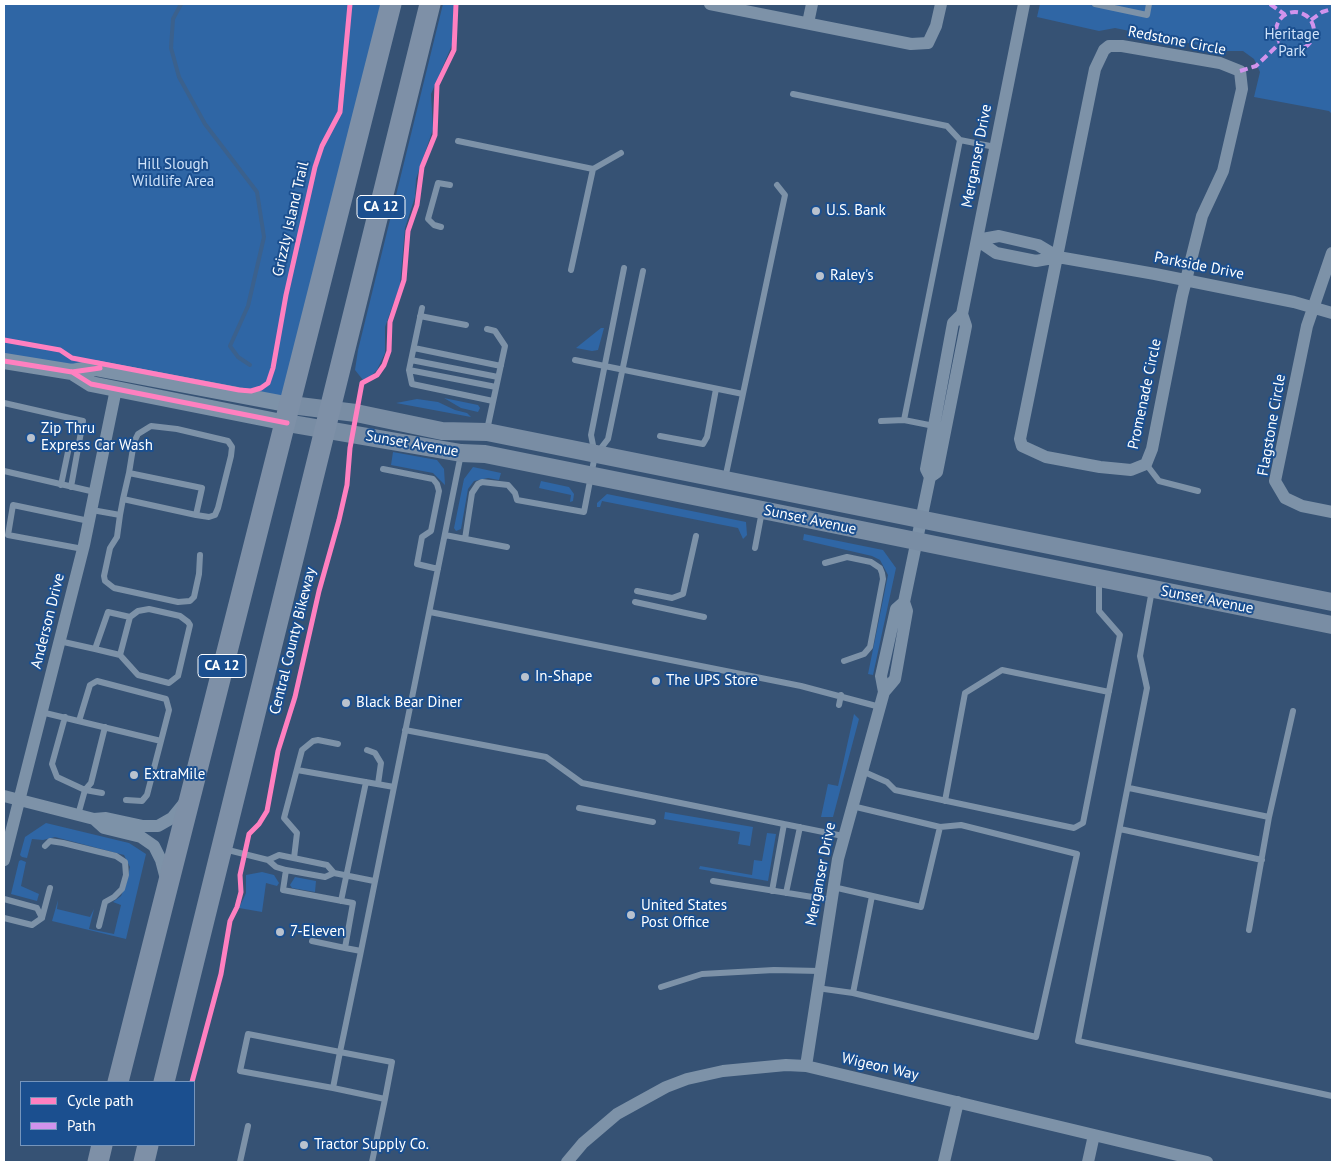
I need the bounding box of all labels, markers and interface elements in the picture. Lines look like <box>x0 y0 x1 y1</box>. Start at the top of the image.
street label: Redstone Circle <box>1126 23 1228 59</box>
park label: Heritage Park <box>1264 26 1320 61</box>
street label: Merganser Drive <box>958 103 996 209</box>
park label: Hill Slough Wildlife Area <box>132 156 214 191</box>
street label: Grizzly Island Trail <box>269 160 313 278</box>
road number: CA 12 <box>357 196 405 218</box>
place label: U.S. Bank <box>826 202 886 220</box>
marker: U.S. Bank <box>810 205 822 217</box>
street label: Parkside Drive <box>1153 248 1245 284</box>
place label: Raley's <box>830 267 874 285</box>
marker: Raley's <box>814 270 826 282</box>
street label: Promenade Circle <box>1124 337 1166 451</box>
street label: Flagstone Circle <box>1254 373 1290 477</box>
place label: Zip Thru Express Car Wash <box>41 420 153 455</box>
street label: Sunset Avenue <box>364 427 460 461</box>
marker: Zip Thru Express Car Wash <box>25 432 37 444</box>
street label: Sunset Avenue <box>762 501 858 539</box>
street label: Central County Bikeway <box>266 566 320 716</box>
street label: Anderson Drive <box>27 571 69 671</box>
street label: Sunset Avenue <box>1159 582 1255 618</box>
road number: CA 12 <box>198 654 246 678</box>
place label: In-Shape <box>535 668 592 686</box>
marker: In-Shape <box>519 671 531 683</box>
place label: The UPS Store <box>666 672 758 690</box>
marker: The UPS Store <box>650 675 662 687</box>
place label: Black Bear Diner <box>356 694 462 712</box>
marker: Black Bear Diner <box>340 697 352 709</box>
place label: ExtraMile <box>144 766 205 784</box>
marker: ExtraMile <box>128 769 140 781</box>
street label: Merganser Drive <box>802 821 840 927</box>
place label: United States Post Office <box>641 897 727 932</box>
marker: United States Post Office <box>625 909 637 921</box>
place label: 7-Eleven <box>290 923 345 941</box>
marker: 7-Eleven <box>274 926 286 938</box>
street label: Wigeon Way <box>840 1049 920 1085</box>
legend <box>20 1081 195 1146</box>
text: Cycle path <box>67 1091 133 1110</box>
text: Path <box>67 1116 96 1135</box>
place label: Tractor Supply Co. <box>314 1136 429 1154</box>
marker: Tractor Supply Co. <box>298 1139 310 1151</box>

